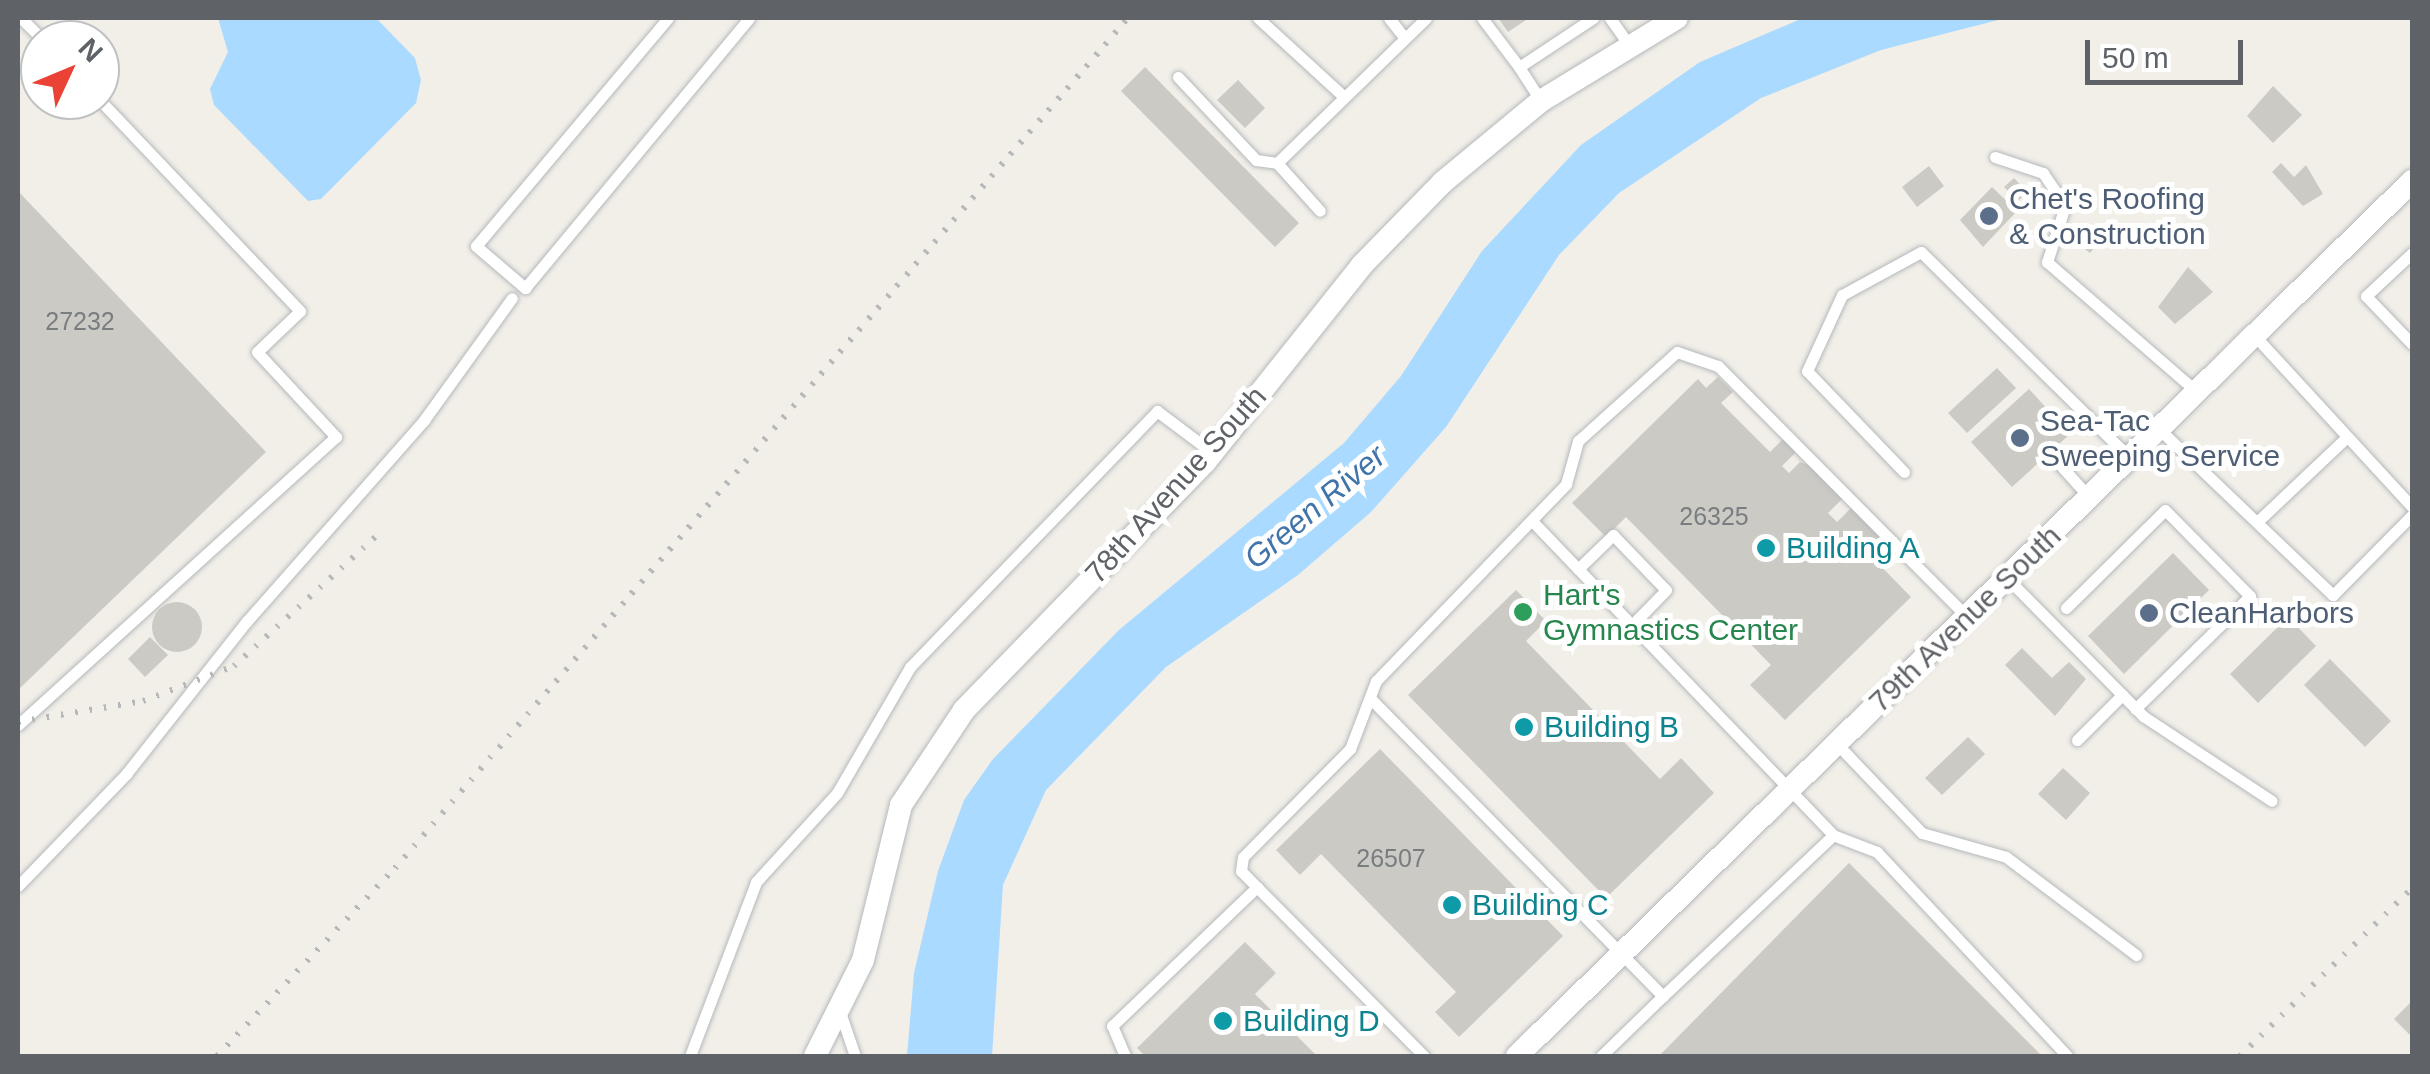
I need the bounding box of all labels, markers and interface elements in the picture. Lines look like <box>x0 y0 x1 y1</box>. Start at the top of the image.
north arrow <box>20 20 120 120</box>
scale bar <box>2090 20 2248 82</box>
text: N <box>72 32 109 68</box>
text: 50 m <box>2102 41 2169 74</box>
place label: Chet's Roofing & Construction <box>2009 181 2206 252</box>
marker: Chet's Roofing & Construction <box>1978 205 2000 227</box>
house number: 27232 <box>45 306 115 336</box>
street label: 78th Avenue South <box>1077 378 1275 592</box>
place label: Sea-Tac Sweeping Service <box>2040 403 2280 474</box>
marker: Sea-Tac Sweeping Service <box>2009 427 2031 449</box>
water label: Green River <box>1237 437 1393 577</box>
house number: 26325 <box>1679 501 1749 531</box>
street label: 79th Avenue South <box>1861 518 2069 720</box>
place label: Building A <box>1786 530 1921 566</box>
marker: Building A <box>1755 537 1777 559</box>
place label: Hart's Gymnastics Center <box>1543 577 1798 648</box>
place label: CleanHarbors <box>2169 595 2354 631</box>
marker: Hart's Gymnastics Center <box>1512 601 1534 623</box>
marker: CleanHarbors <box>2138 602 2160 624</box>
place label: Building B <box>1544 709 1679 745</box>
marker: Building B <box>1513 716 1535 738</box>
house number: 26507 <box>1356 843 1426 873</box>
place label: Building C <box>1472 887 1609 923</box>
marker: Building C <box>1441 894 1463 916</box>
place label: Building D <box>1243 1003 1380 1039</box>
marker: Building D <box>1212 1010 1234 1032</box>

